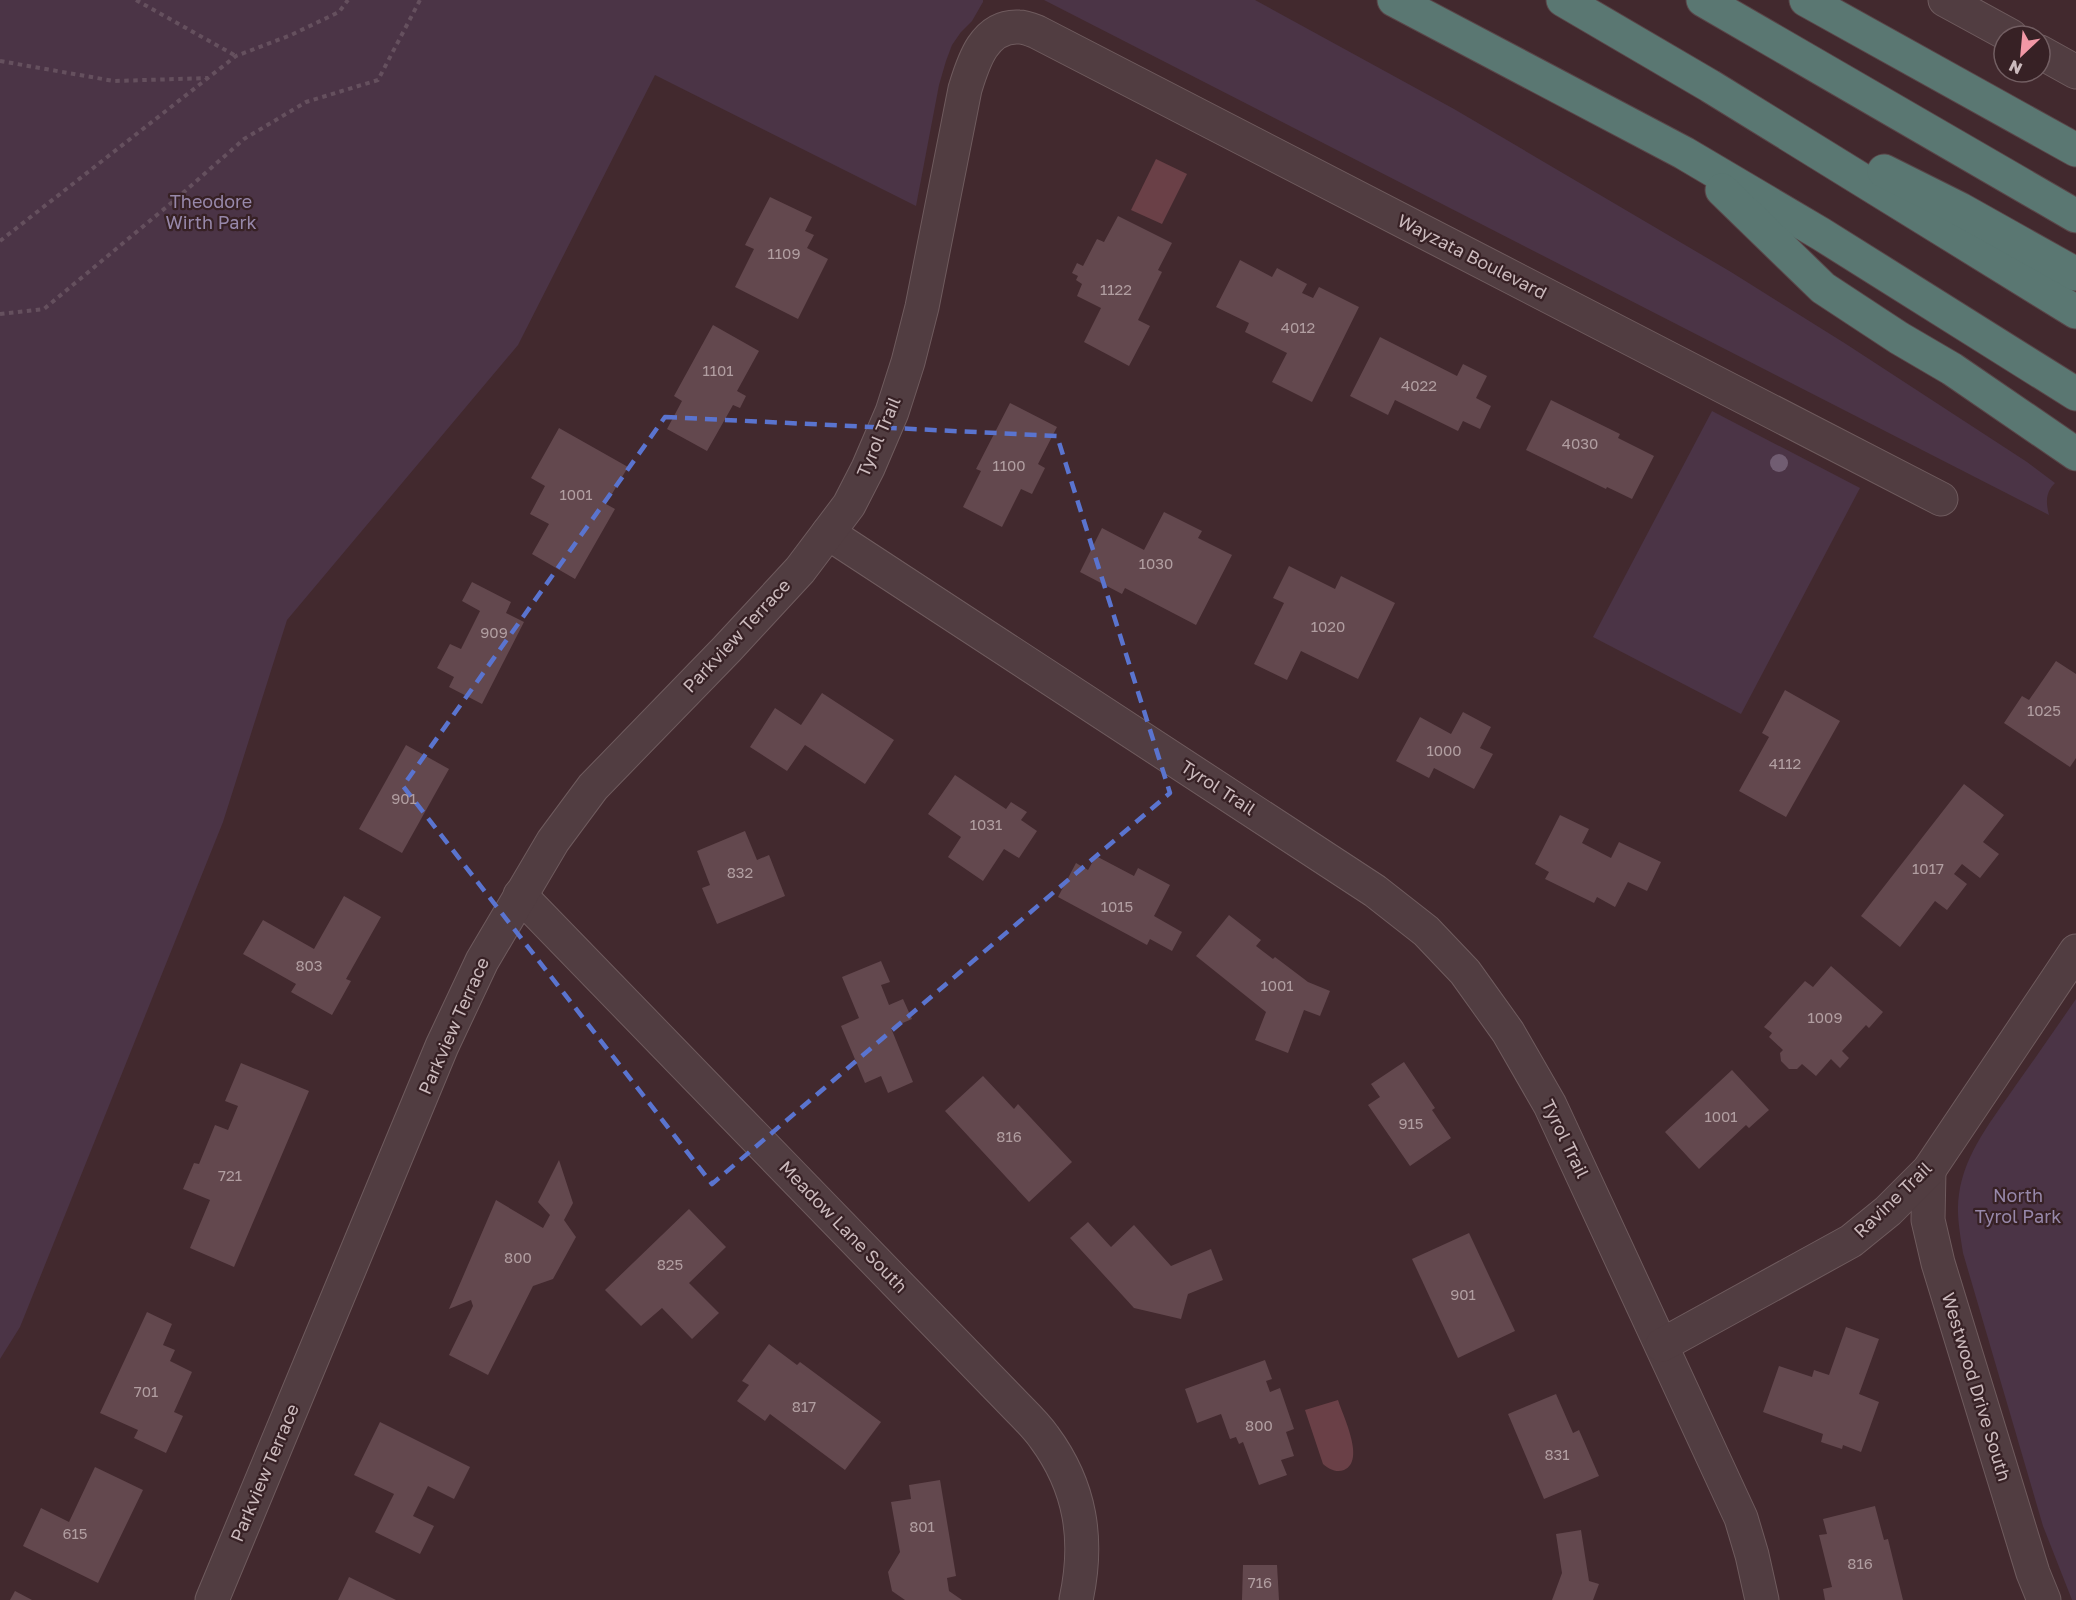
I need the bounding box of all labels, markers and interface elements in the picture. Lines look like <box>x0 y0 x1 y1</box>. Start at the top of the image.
north arrow <box>1992 24 2052 84</box>
text: N <box>2006 56 2025 79</box>
park label: Theodore Wirth Park <box>165 190 257 233</box>
street label: Wayzata Boulevard <box>1394 209 1551 303</box>
house number: 1109 <box>768 244 800 262</box>
house number: 1122 <box>1100 280 1132 298</box>
house number: 4012 <box>1281 318 1315 336</box>
house number: 1101 <box>702 361 734 379</box>
house number: 4022 <box>1401 376 1437 394</box>
street label: Tyrol Trail <box>851 393 905 480</box>
house number: 4030 <box>1562 434 1598 452</box>
house number: 1100 <box>992 456 1026 474</box>
house number: 1001 <box>559 485 593 503</box>
house number: 1030 <box>1139 554 1173 572</box>
street label: Parkview Terrace <box>678 574 795 697</box>
house number: 1020 <box>1311 617 1345 635</box>
house number: 909 <box>480 623 508 641</box>
house number: 1025 <box>2027 701 2061 719</box>
house number: 1000 <box>1426 741 1462 759</box>
house number: 4112 <box>1769 754 1801 772</box>
street label: Tyrol Trail <box>1177 755 1260 820</box>
house number: 901 <box>391 789 417 807</box>
house number: 1031 <box>970 815 1002 833</box>
house number: 1017 <box>1912 859 1944 877</box>
house number: 832 <box>727 863 753 881</box>
house number: 1015 <box>1101 897 1133 915</box>
street label: Parkview Terrace <box>413 954 493 1098</box>
house number: 803 <box>295 956 323 974</box>
house number: 1001 <box>1260 976 1294 994</box>
house number: 1009 <box>1808 1008 1842 1026</box>
street label: Tyrol Trail <box>1537 1096 1594 1182</box>
house number: 1001 <box>1704 1107 1738 1125</box>
house number: 915 <box>1398 1114 1424 1132</box>
house number: 816 <box>996 1127 1022 1145</box>
street label: Meadow Lane South <box>775 1156 912 1297</box>
street label: Ravine Trail <box>1849 1156 1936 1242</box>
house number: 721 <box>218 1166 242 1184</box>
park label: North Tyrol Park <box>1975 1184 2061 1227</box>
house number: 800 <box>504 1248 532 1266</box>
house number: 825 <box>657 1255 683 1273</box>
house number: 901 <box>1450 1285 1476 1303</box>
street label: Westwood Drive South <box>1938 1290 2016 1484</box>
house number: 701 <box>134 1382 158 1400</box>
house number: 817 <box>792 1397 816 1415</box>
street label: Parkview Terrace <box>225 1400 303 1545</box>
house number: 800 <box>1245 1416 1273 1434</box>
house number: 831 <box>1544 1445 1570 1463</box>
house number: 801 <box>909 1517 935 1535</box>
house number: 615 <box>62 1524 88 1542</box>
house number: 816 <box>1847 1554 1873 1572</box>
house number: 716 <box>1248 1573 1272 1591</box>

